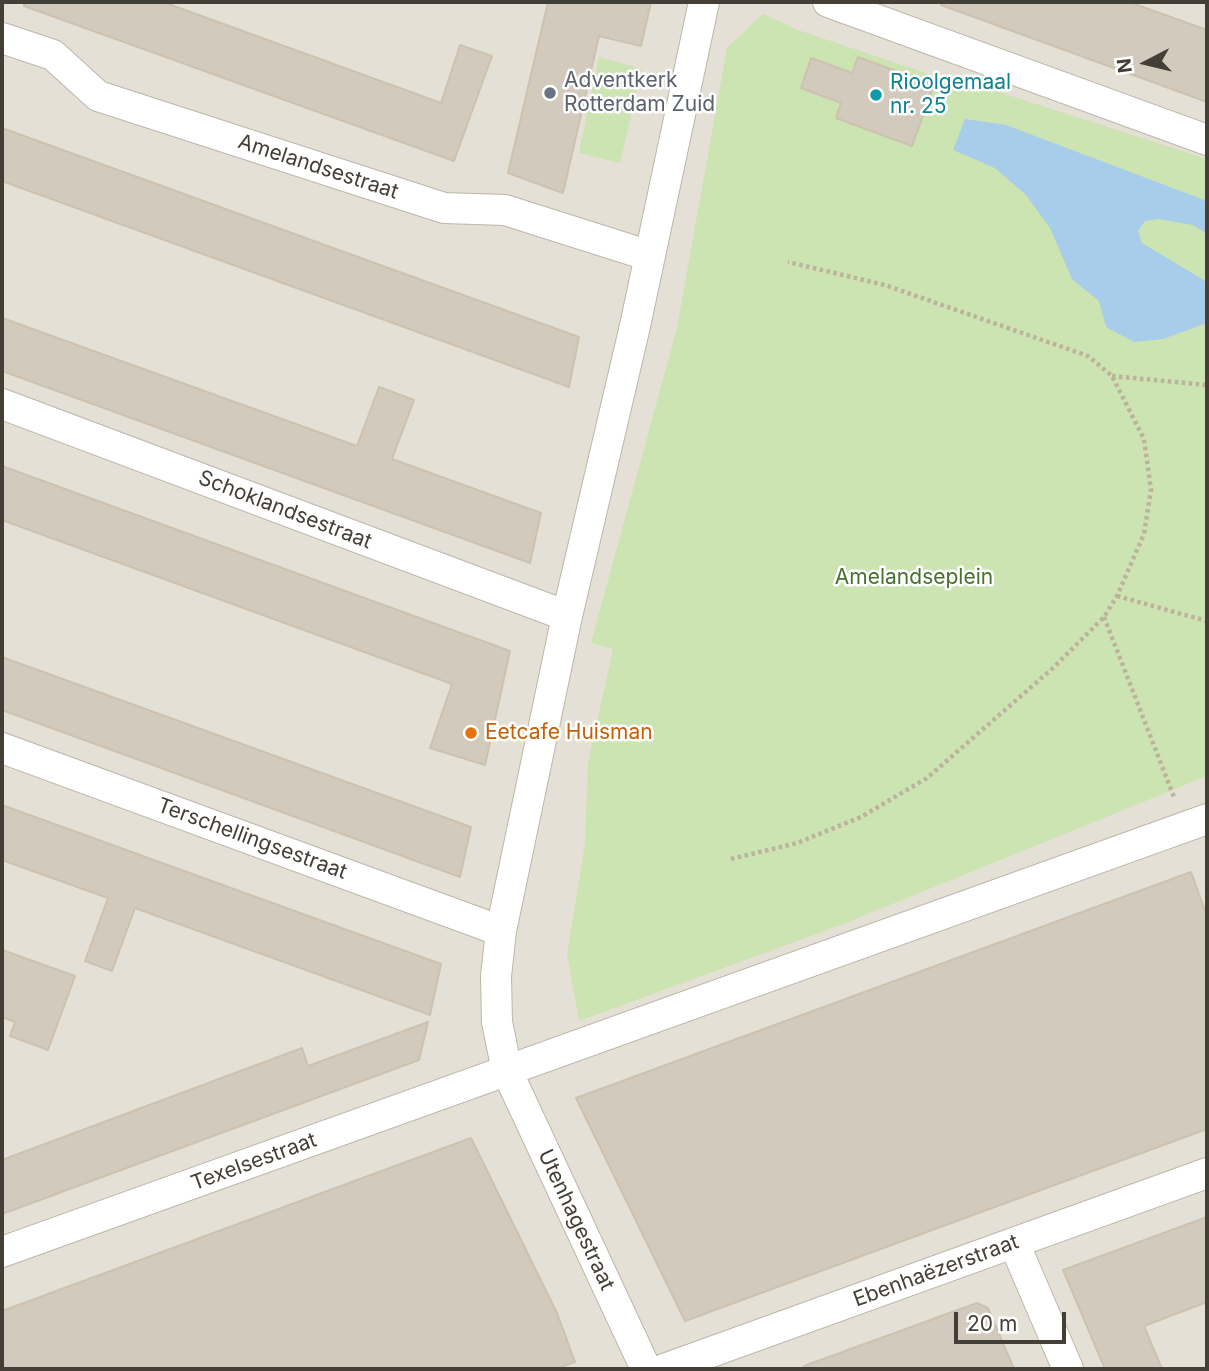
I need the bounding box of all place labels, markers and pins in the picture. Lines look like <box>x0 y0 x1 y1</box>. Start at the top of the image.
place label: Adventkerk Rotterdam Zuid <box>564 68 715 118</box>
place label: Rioolgemaal nr. 25 <box>890 70 1011 120</box>
marker: Adventkerk Rotterdam Zuid <box>542 85 558 101</box>
marker: Rioolgemaal nr. 25 <box>868 87 884 103</box>
place label: Eetcafe Huisman <box>485 720 653 746</box>
marker: Eetcafe Huisman <box>463 725 479 741</box>

